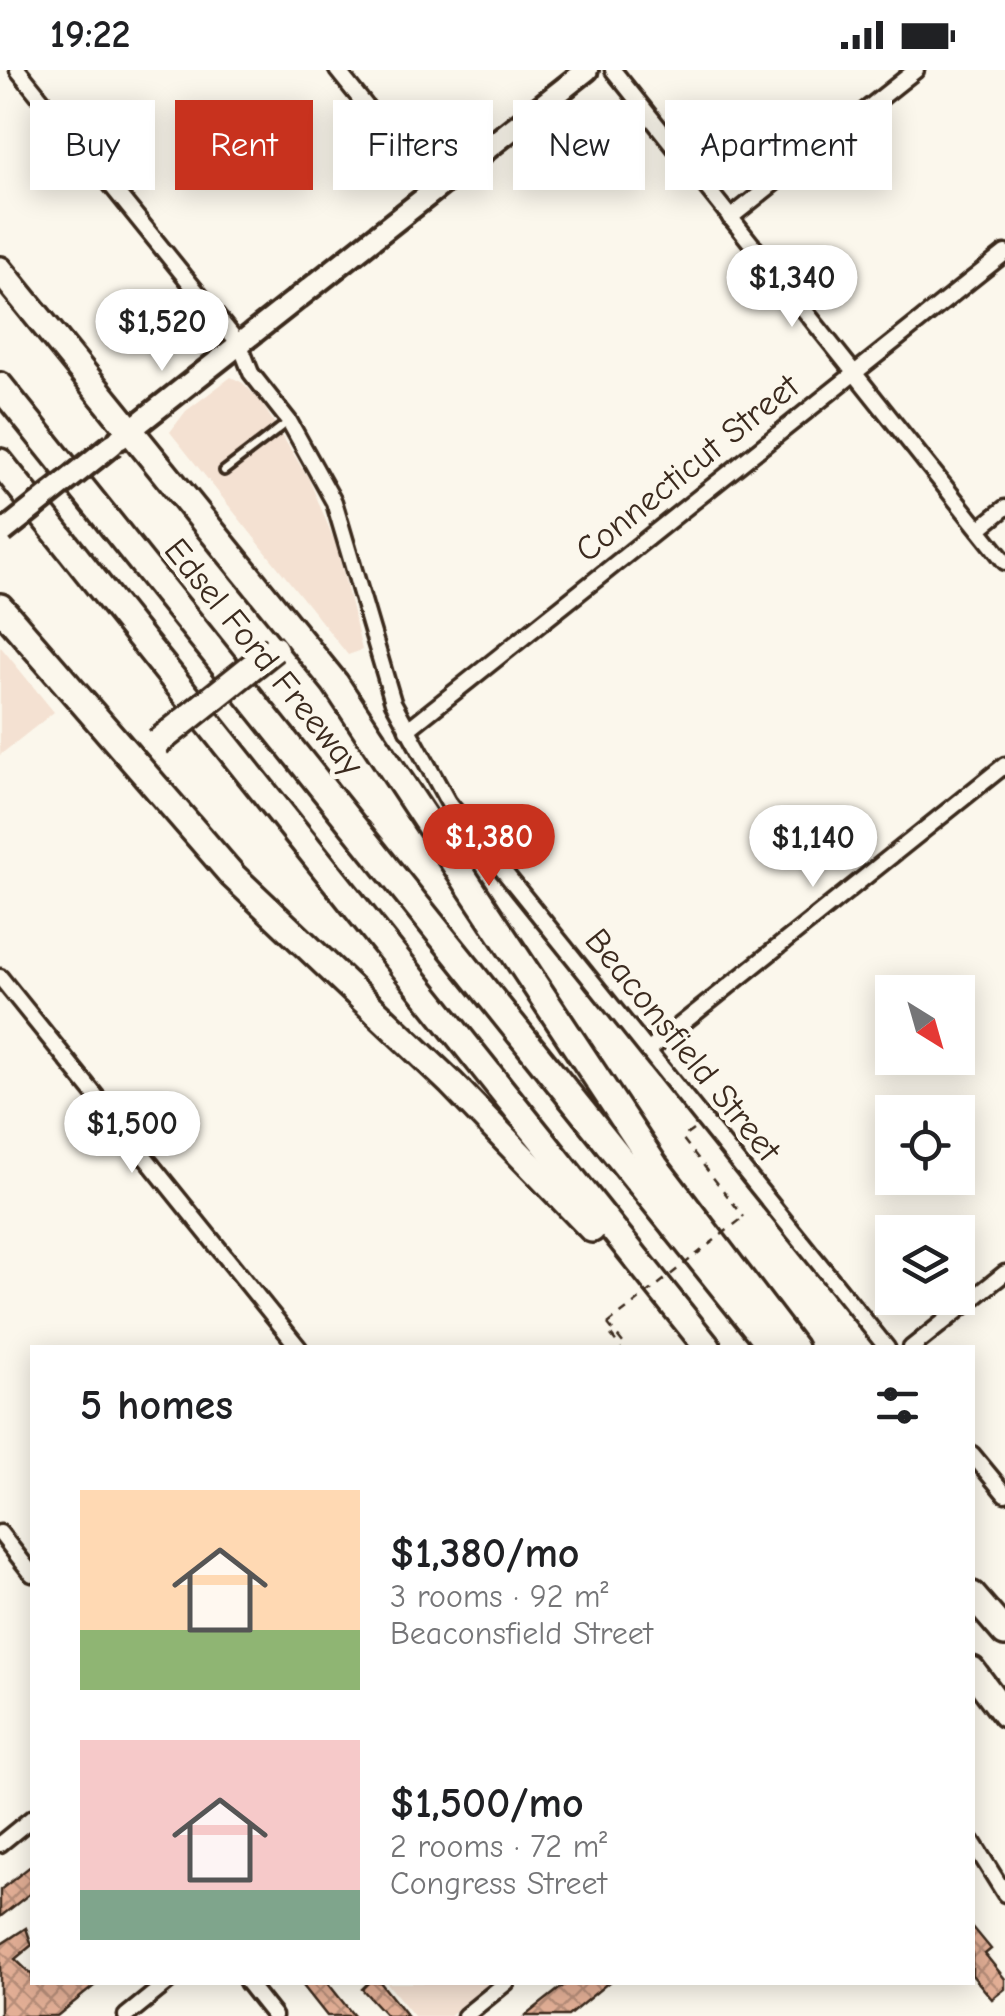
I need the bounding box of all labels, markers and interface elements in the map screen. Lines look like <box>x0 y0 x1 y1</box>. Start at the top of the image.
text: 19:22 <box>50 13 131 57</box>
chip: Buy <box>30 100 155 190</box>
chip: Rent <box>175 100 313 190</box>
chip: Filters <box>333 100 493 190</box>
chip: New <box>513 100 645 190</box>
chip: Apartment <box>665 100 892 190</box>
pin: $1,340 <box>711 245 873 330</box>
text: $1,340 <box>748 259 836 296</box>
pin: $1,520 <box>81 289 243 374</box>
text: $1,520 <box>117 303 207 340</box>
street label: Connecticut Street <box>567 365 808 571</box>
street label: Edsel Ford Freeway <box>156 530 372 784</box>
pin: $1,380 <box>408 804 570 889</box>
pin: $1,140 <box>732 805 894 890</box>
text: $1,380 <box>445 818 533 855</box>
text: $1,140 <box>771 819 855 856</box>
street label: Beaconsfield Street <box>577 920 790 1170</box>
north arrow <box>875 975 975 1075</box>
map controls <box>875 975 975 1315</box>
pin: $1,500 <box>51 1091 213 1176</box>
button: locate <box>875 1095 975 1195</box>
text: $1,500 <box>86 1105 178 1142</box>
button: layers <box>875 1215 975 1315</box>
icon: filters <box>870 1378 925 1433</box>
text: 5 homes <box>80 1381 233 1430</box>
text: $1,380/mo <box>390 1529 580 1578</box>
icon: home <box>160 1530 280 1650</box>
text: 3 rooms · 92 m² <box>390 1578 609 1615</box>
text: Beaconsfield Street <box>390 1615 653 1652</box>
text: $1,500/mo <box>390 1779 584 1828</box>
icon: home <box>160 1780 280 1900</box>
text: 2 rooms · 72 m² <box>390 1828 607 1865</box>
text: Congress Street <box>390 1865 607 1902</box>

